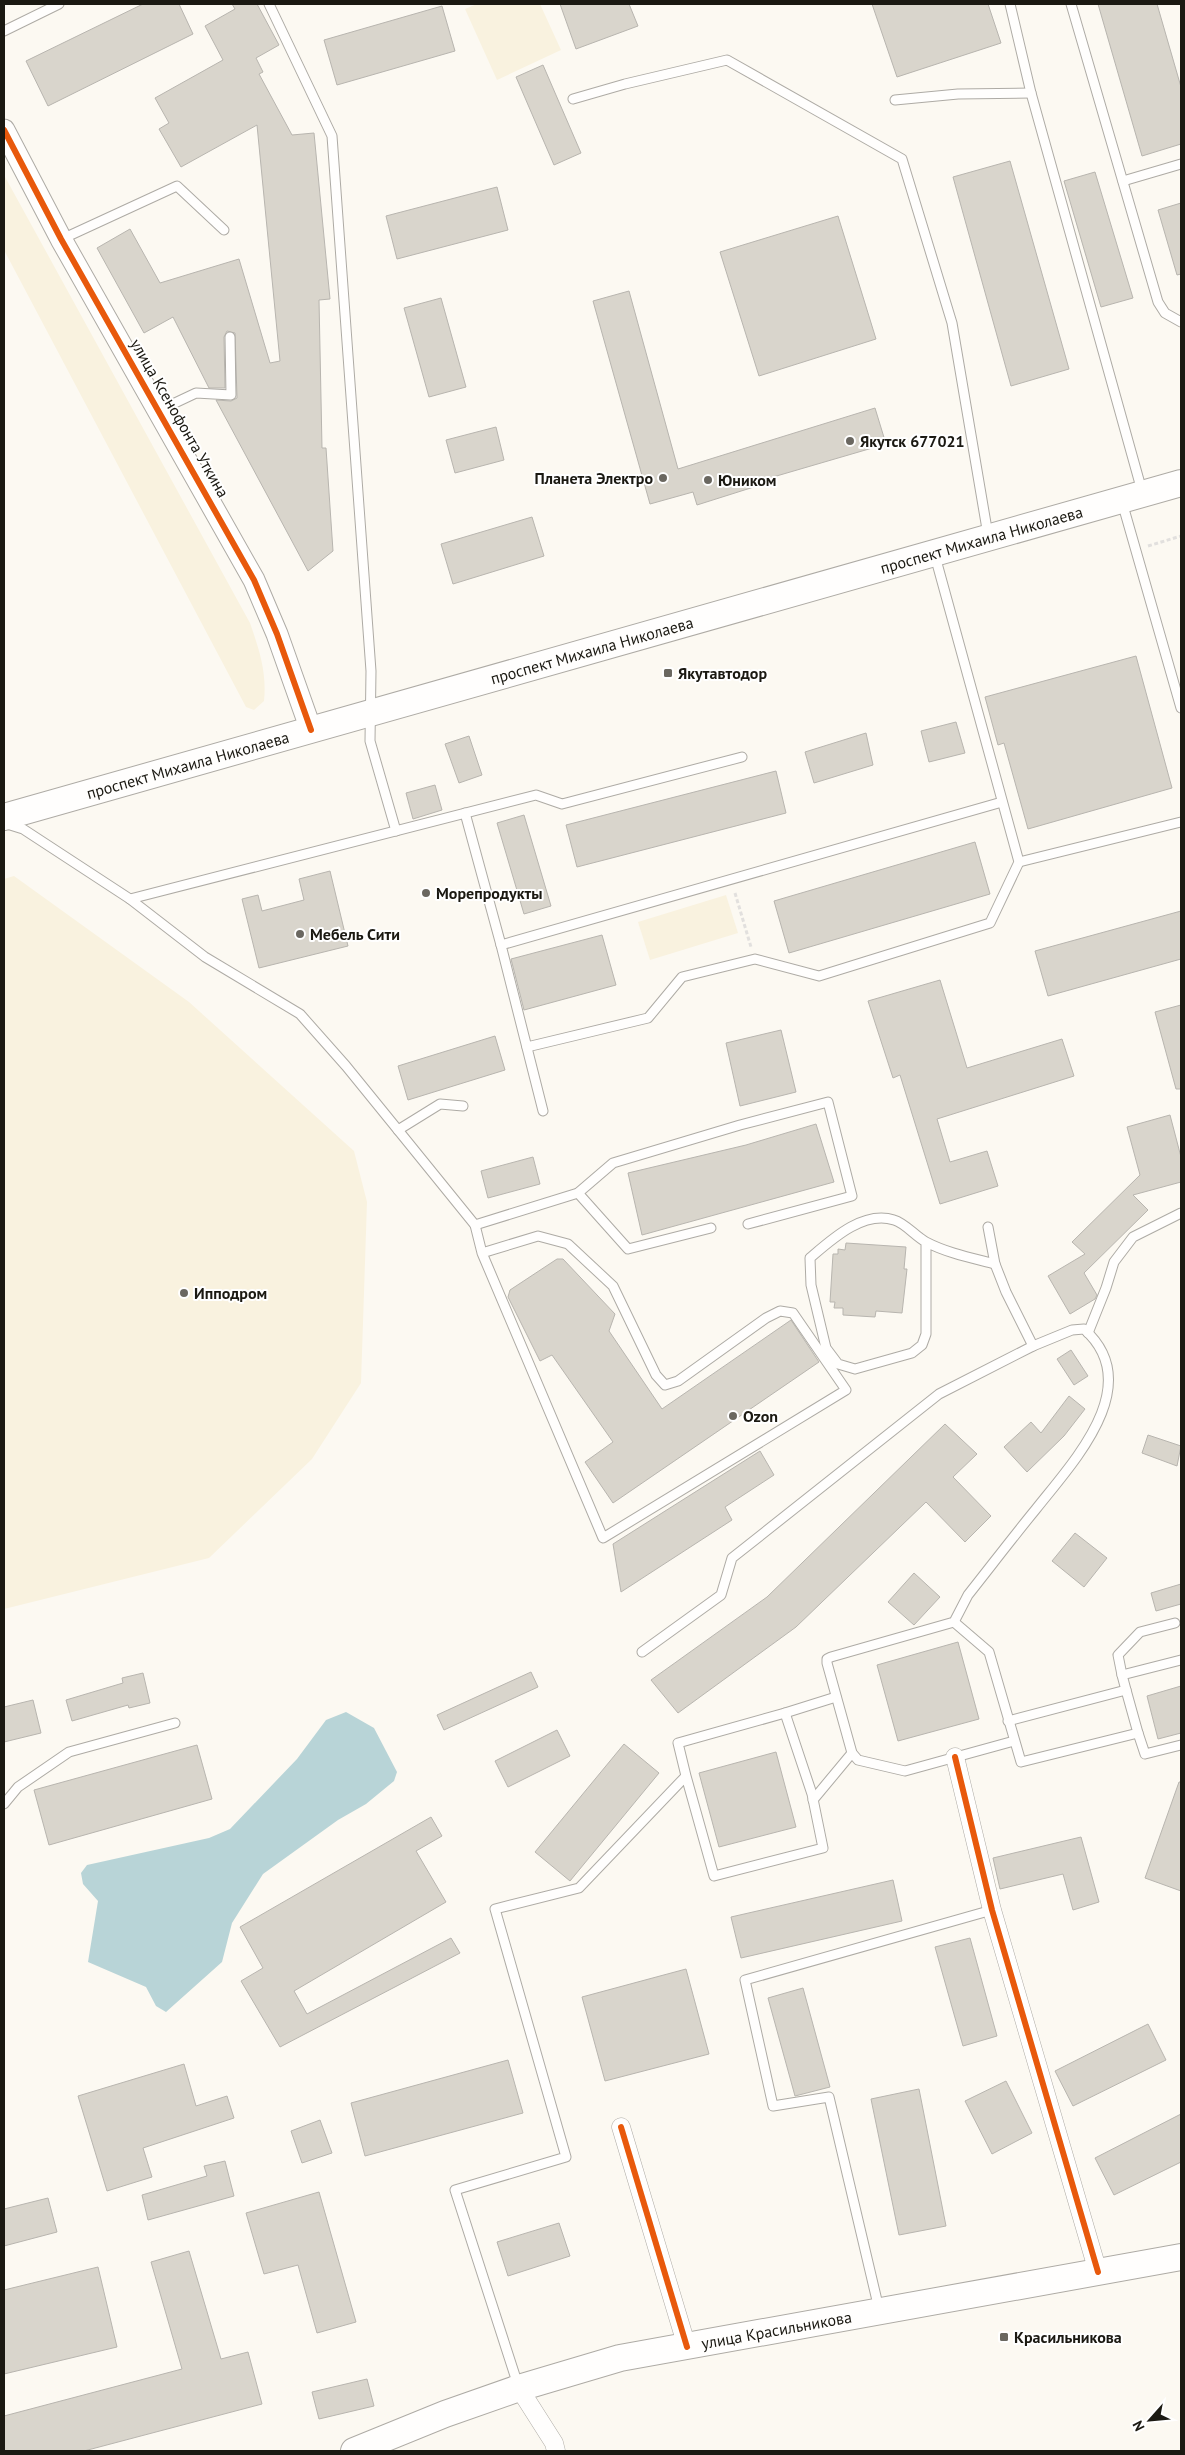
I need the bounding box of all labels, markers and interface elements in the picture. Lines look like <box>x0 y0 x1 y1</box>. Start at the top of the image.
street label: улица Ксенофонта Уткина <box>126 335 234 501</box>
place label: Якутск 677021 <box>860 431 965 451</box>
marker: Якутск 677021 <box>844 435 856 447</box>
place label: Планета Электро <box>534 468 653 488</box>
place label: Юником <box>718 470 777 490</box>
marker: Планета Электро <box>657 472 669 484</box>
marker: Юником <box>702 474 714 486</box>
street label: проспект Михаила Николаева <box>878 501 1085 578</box>
street label: проспект Михаила Николаева <box>488 612 695 688</box>
place label: Якутавтодор <box>678 663 767 683</box>
marker: Якутавтодор <box>662 667 674 679</box>
street label: проспект Михаила Николаева <box>84 727 291 803</box>
place label: Морепродукты <box>436 883 542 903</box>
marker: Морепродукты <box>420 887 432 899</box>
place label: Мебель Сити <box>310 924 400 944</box>
marker: Мебель Сити <box>294 928 306 940</box>
place label: Ипподром <box>194 1283 267 1303</box>
marker: Ипподром <box>178 1287 190 1299</box>
place label: Ozon <box>743 1406 778 1426</box>
marker: Ozon <box>727 1410 739 1422</box>
street label: улица Красильникова <box>700 2307 853 2353</box>
place label: Красильникова <box>1014 2327 1122 2347</box>
marker: Красильникова <box>998 2331 1010 2343</box>
north arrow <box>1125 2395 1175 2445</box>
text: N <box>1128 2418 1149 2434</box>

